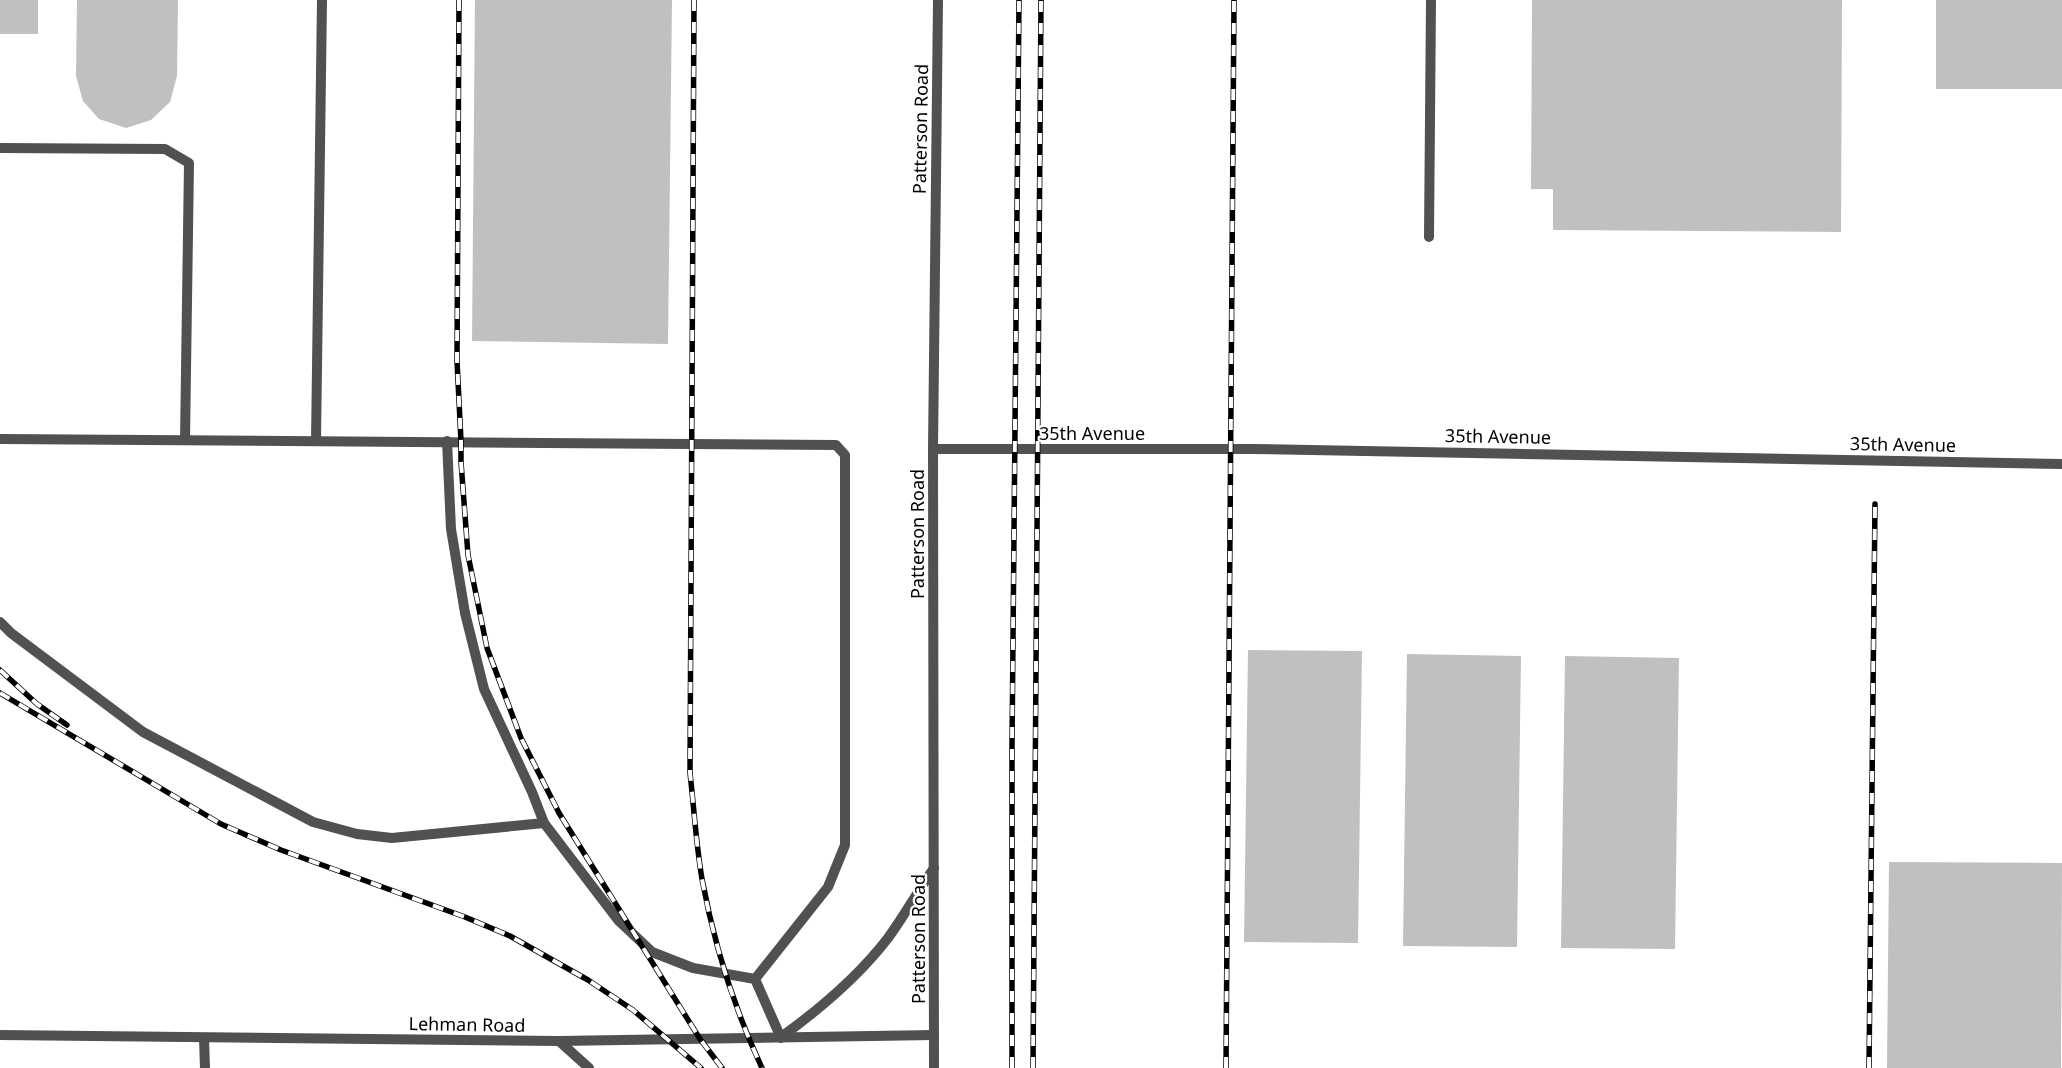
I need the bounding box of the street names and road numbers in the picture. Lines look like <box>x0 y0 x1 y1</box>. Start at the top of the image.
street label: Patterson Road <box>907 64 933 194</box>
street label: 35th Avenue <box>1039 421 1145 445</box>
street label: 35th Avenue <box>1445 423 1551 449</box>
street label: 35th Avenue <box>1850 431 1956 457</box>
street label: Patterson Road <box>905 469 929 599</box>
street label: Patterson Road <box>906 874 930 1004</box>
street label: Lehman Road <box>408 1011 526 1037</box>

